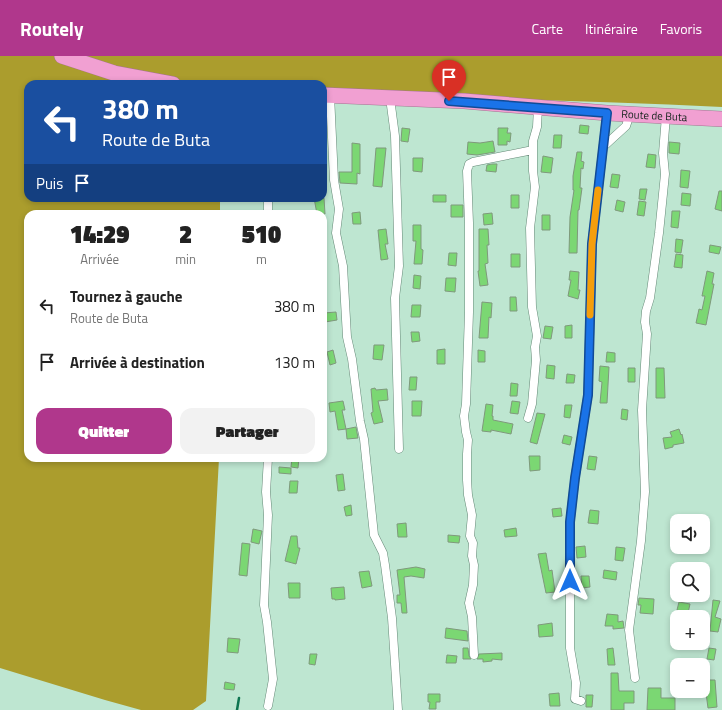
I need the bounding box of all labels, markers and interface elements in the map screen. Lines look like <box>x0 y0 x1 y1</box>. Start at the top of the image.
text: Routely <box>20 14 83 43</box>
text: Carte <box>532 18 563 39</box>
text: Itinéraire <box>585 18 638 39</box>
text: Favoris <box>660 18 702 39</box>
pin <box>432 60 466 101</box>
icon: arrive <box>438 66 460 88</box>
text: 380 m <box>102 87 179 130</box>
icon: left <box>36 96 88 148</box>
street label: Route de Buta <box>621 106 688 125</box>
text: Route de Buta <box>102 126 210 153</box>
text: Puis <box>36 172 63 195</box>
icon: arrive <box>71 172 93 194</box>
text: 14:29 <box>70 216 129 252</box>
text: 2 <box>179 216 192 252</box>
text: 510 <box>242 216 281 252</box>
text: Arrivée <box>80 249 119 269</box>
text: min <box>175 249 196 269</box>
text: m <box>256 249 267 269</box>
text: Tournez à gauche <box>70 285 182 308</box>
icon: left <box>36 295 58 317</box>
text: 380 m <box>274 295 315 318</box>
text: Route de Buta <box>70 308 148 328</box>
icon: arrive <box>36 351 58 373</box>
text: Arrivée à destination <box>70 351 205 374</box>
text: 130 m <box>274 351 315 374</box>
button: Quitter <box>36 408 172 454</box>
button: Partager <box>180 408 315 454</box>
map controls <box>670 514 710 698</box>
button: sound <box>670 514 710 554</box>
position arrow <box>549 560 591 602</box>
button: search <box>670 562 710 602</box>
button: + <box>670 610 710 650</box>
button: − <box>670 658 710 698</box>

